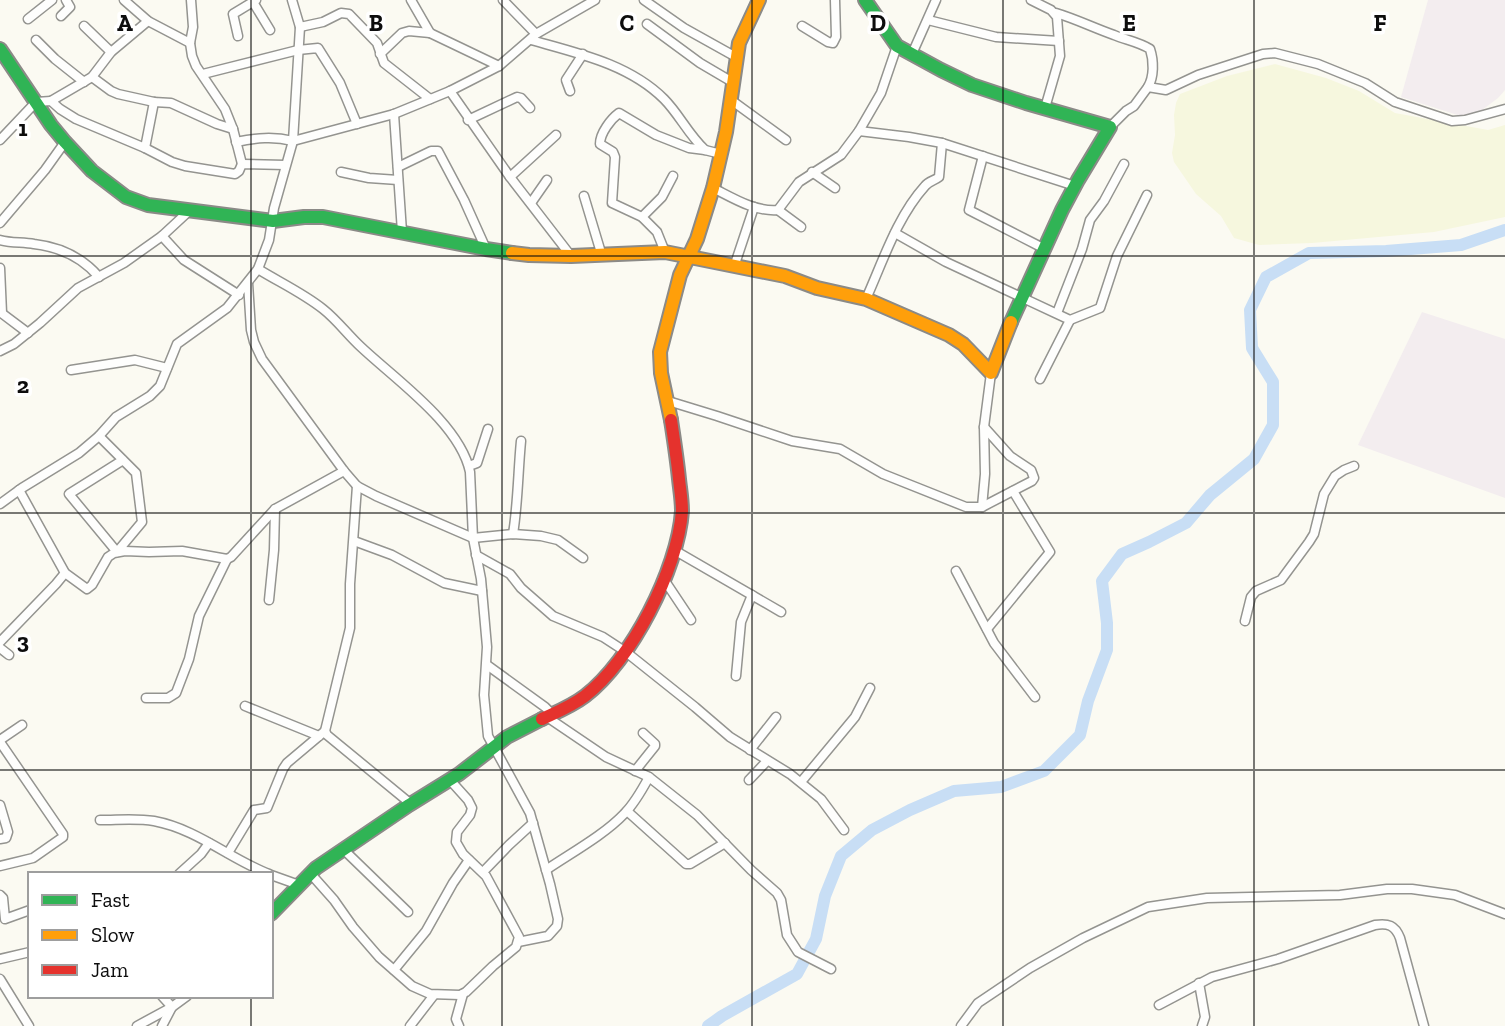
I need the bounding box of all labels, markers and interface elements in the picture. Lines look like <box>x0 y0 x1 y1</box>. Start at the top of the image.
text: A <box>117 9 133 37</box>
text: B <box>369 9 383 37</box>
text: C <box>620 9 634 37</box>
text: D <box>870 9 886 37</box>
text: E <box>1122 9 1136 37</box>
text: F <box>1373 9 1387 37</box>
text: 1 <box>18 114 28 142</box>
text: 2 <box>17 371 29 399</box>
text: 3 <box>17 627 29 655</box>
legend <box>28 872 273 998</box>
text: Fast <box>91 887 130 912</box>
text: Slow <box>91 922 134 947</box>
text: Jam <box>91 957 128 982</box>

